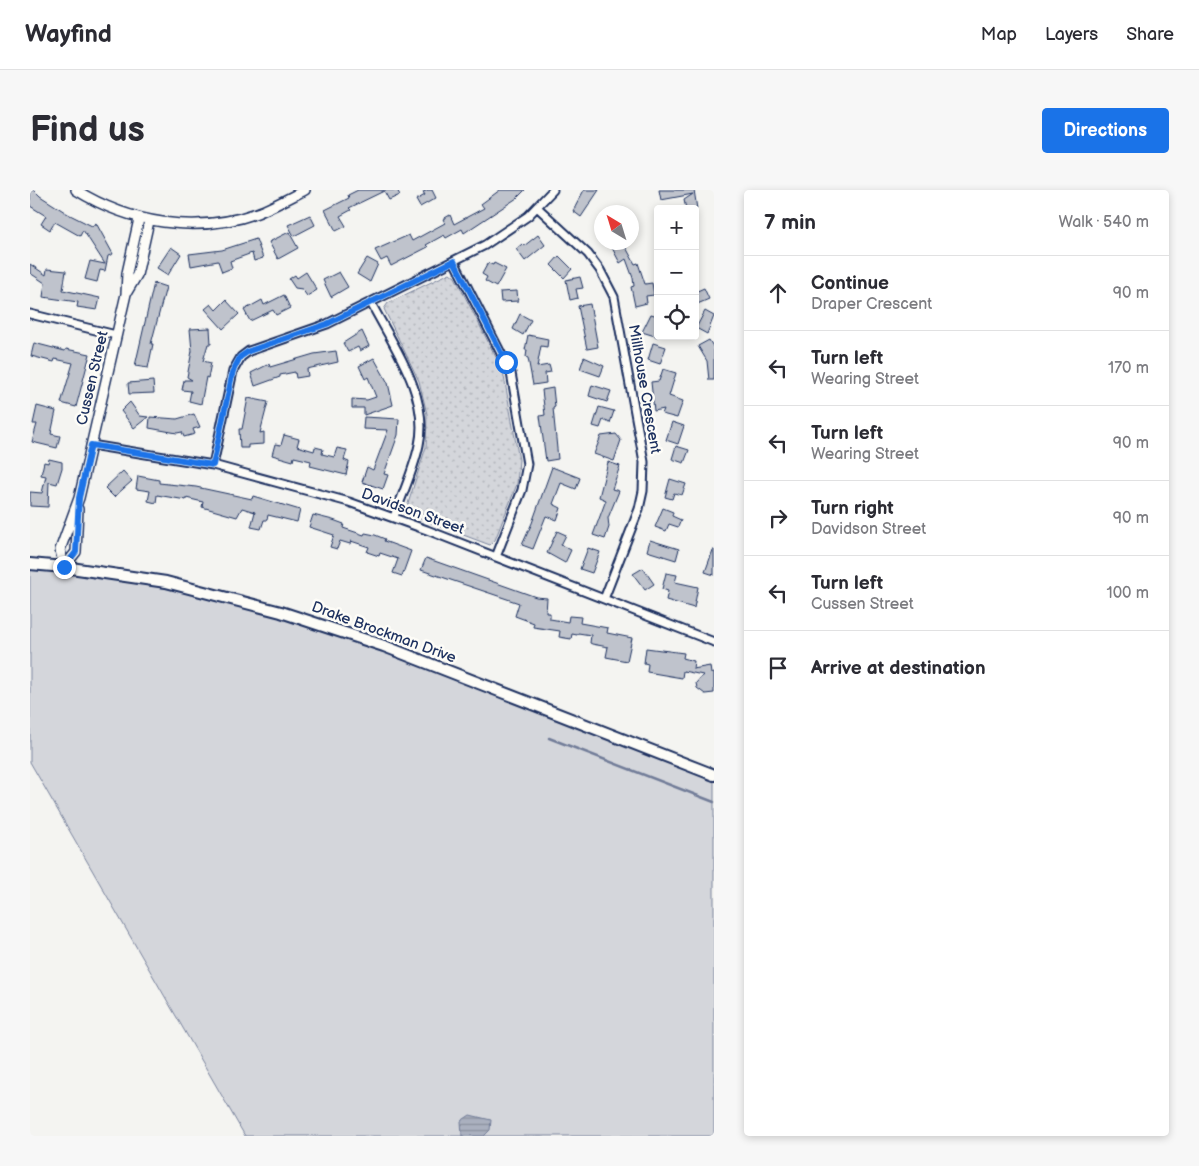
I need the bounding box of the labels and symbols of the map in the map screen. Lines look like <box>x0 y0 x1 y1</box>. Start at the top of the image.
north arrow <box>594 205 639 250</box>
street label: Millhouse Crescent <box>624 323 665 455</box>
street label: Cussen Street <box>72 329 113 427</box>
route start <box>495 351 518 374</box>
street label: Davidson Street <box>359 484 467 539</box>
route end <box>53 556 76 579</box>
street label: Drake Brockman Drive <box>309 597 459 668</box>

